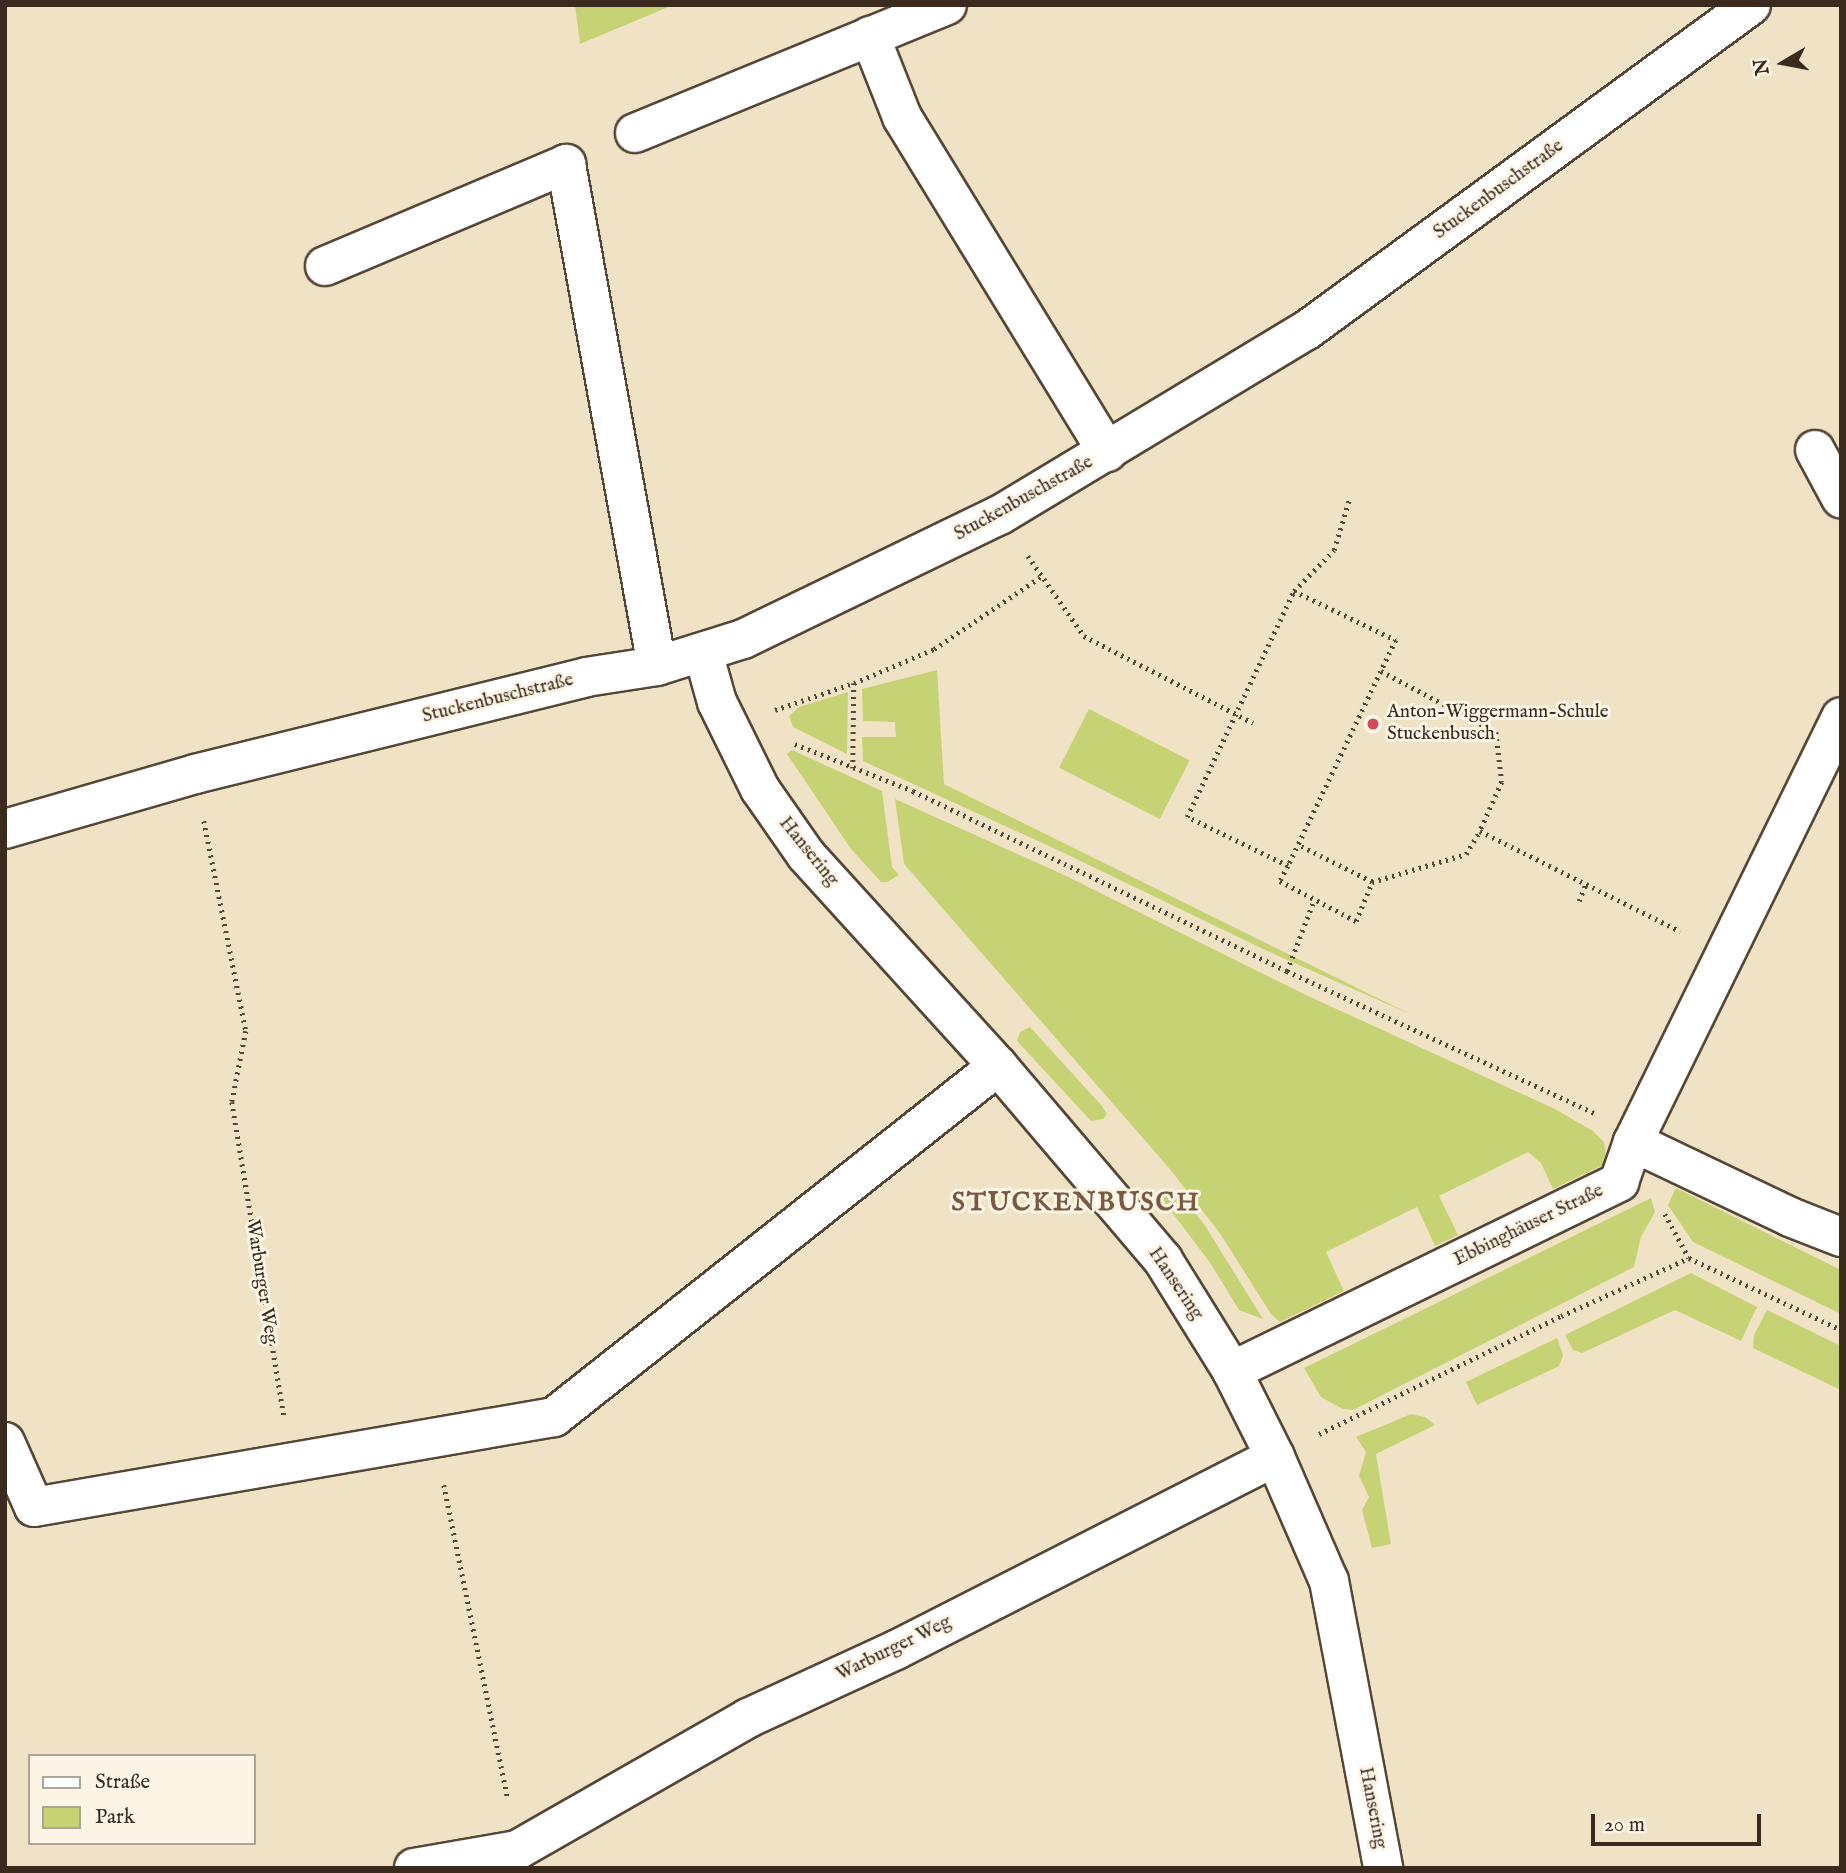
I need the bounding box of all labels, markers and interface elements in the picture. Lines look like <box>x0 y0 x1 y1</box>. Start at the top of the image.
north arrow <box>1748 28 1818 98</box>
text: N <box>1749 56 1776 77</box>
street label: Stuckenbuschstraße <box>1430 135 1568 245</box>
street label: Stuckenbuschstraße <box>951 451 1097 547</box>
street label: Stuckenbuschstraße <box>420 669 576 729</box>
place label: Anton-Wiggermann-Schule Stuckenbusch <box>1387 702 1609 746</box>
marker: Anton-Wiggermann-Schule Stuckenbusch <box>1365 716 1381 732</box>
street label: Hansering <box>773 813 843 891</box>
street label: Ebbinghäuser Straße <box>1450 1180 1608 1272</box>
district label: STUCKENBUSCH <box>953 1187 1199 1219</box>
street label: Warburger Weg <box>240 1218 282 1346</box>
street label: Hansering <box>1142 1243 1208 1325</box>
street label: Warburger Weg <box>833 1611 955 1687</box>
legend <box>28 1754 256 1845</box>
street label: Hansering <box>1353 1765 1391 1851</box>
text: Straße <box>95 1769 150 1796</box>
scale bar <box>1594 1800 1764 1844</box>
text: Park <box>95 1804 135 1831</box>
text: 20 m <box>1604 1812 1645 1839</box>

